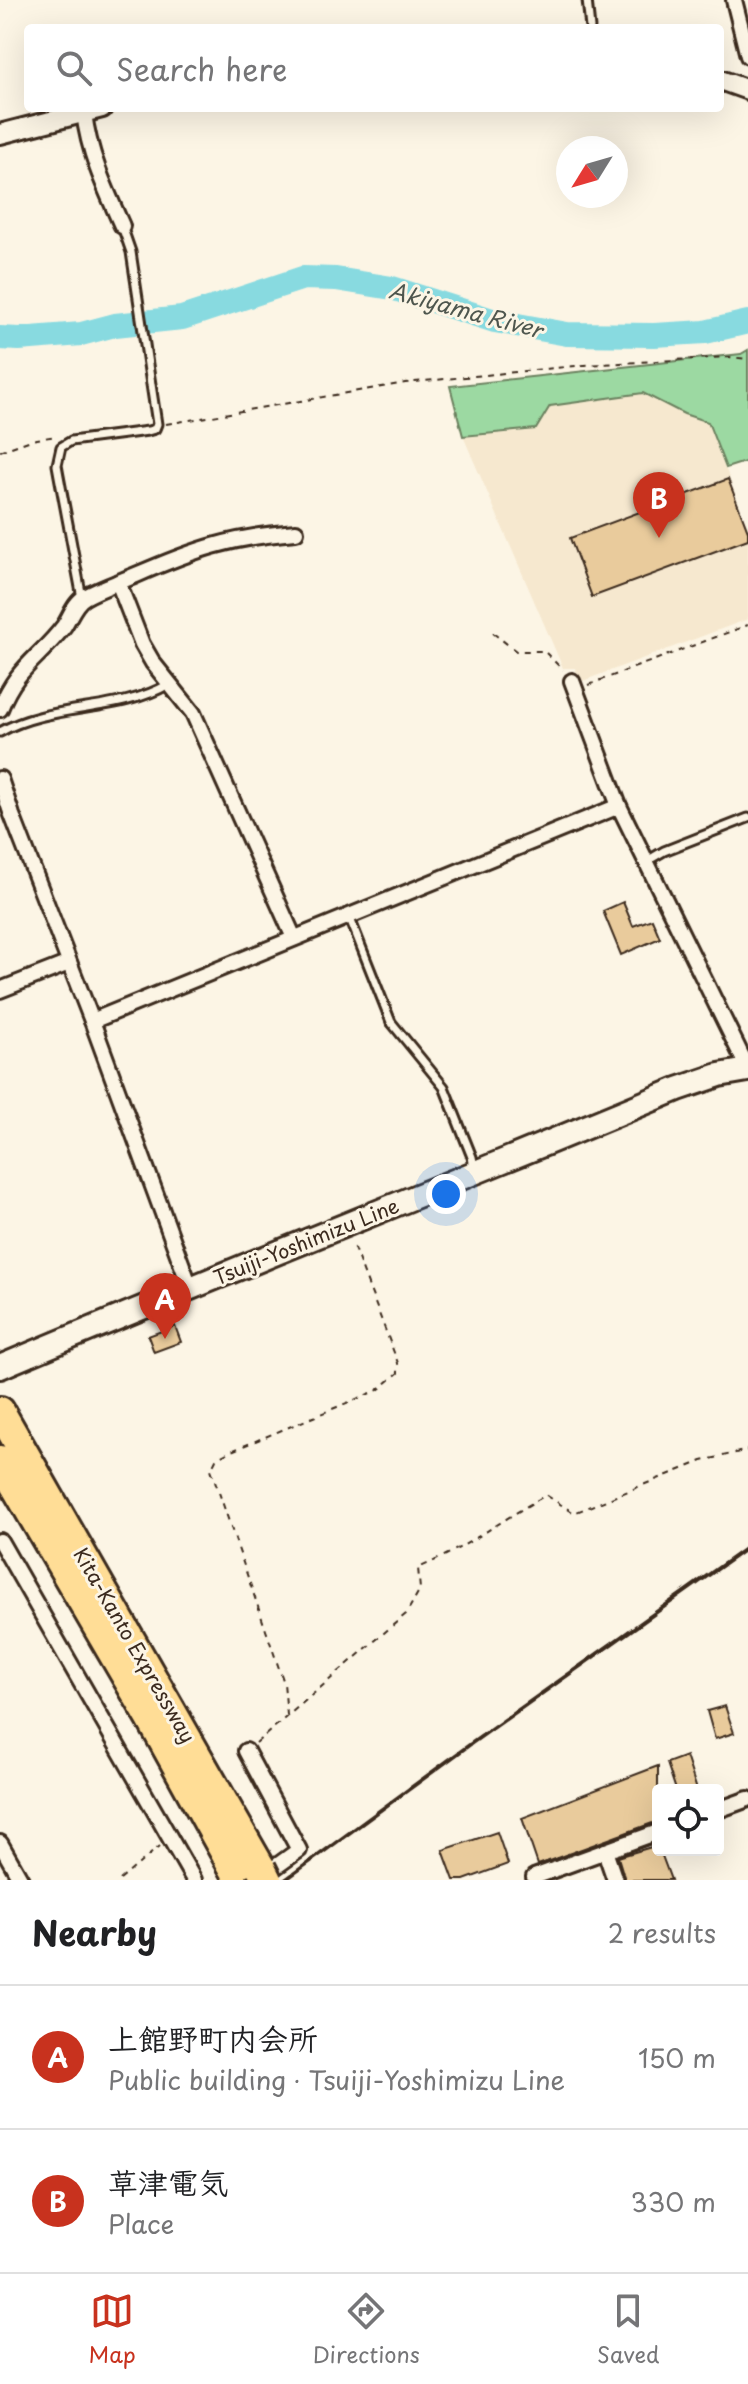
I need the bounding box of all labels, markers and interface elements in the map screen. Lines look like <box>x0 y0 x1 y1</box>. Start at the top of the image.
search box <box>24 24 724 112</box>
icon: search <box>52 46 96 90</box>
text: Search here <box>116 46 288 91</box>
north arrow <box>556 136 628 208</box>
water label: Akiyama River <box>386 273 549 346</box>
pin: B <box>633 472 685 538</box>
your location <box>426 1174 466 1214</box>
street label: Tsuiji-Yoshimizu Line <box>209 1190 403 1292</box>
pin: A <box>139 1273 191 1339</box>
street label: Kita-Kanto Expressway <box>67 1542 203 1748</box>
map controls <box>652 1784 724 1856</box>
button: locate <box>652 1784 724 1856</box>
text: Nearby <box>32 1906 157 1958</box>
text: 2 results <box>608 1913 716 1952</box>
text: 上館野町内会所 <box>108 2015 318 2060</box>
text: A <box>48 2038 68 2077</box>
text: 150 m <box>638 2038 716 2077</box>
text: Public building · Tsuiji-Yoshimizu Line <box>108 2060 565 2099</box>
text: 草津電気 <box>108 2159 228 2204</box>
text: B <box>49 2182 67 2221</box>
text: 330 m <box>631 2182 716 2221</box>
text: Place <box>108 2204 174 2243</box>
tab: Map <box>89 2289 136 2370</box>
tab: Directions <box>313 2289 420 2370</box>
tab: Saved <box>597 2289 659 2370</box>

